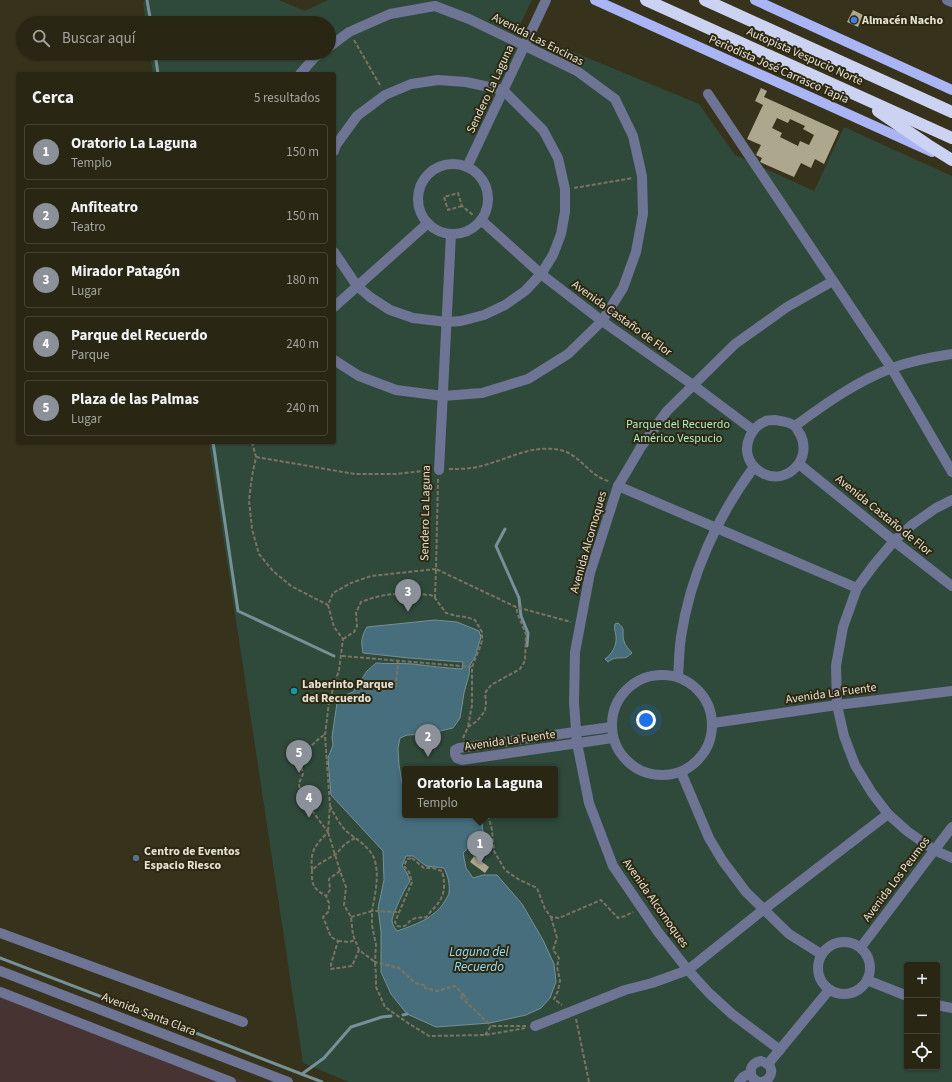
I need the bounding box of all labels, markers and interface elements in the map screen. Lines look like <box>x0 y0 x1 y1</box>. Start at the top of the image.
street label: Avenida Las Encinas <box>489 9 587 70</box>
place label: Almacén Nacho <box>861 12 943 29</box>
marker: Almacén Nacho <box>849 15 859 25</box>
search box <box>16 16 336 60</box>
street label: Autopista Vespucio Norte <box>744 23 866 90</box>
icon: search <box>30 27 52 49</box>
text: Buscar aquí <box>62 28 135 49</box>
street label: Periodista José Carrasco Tapia <box>706 31 852 108</box>
street label: Sendero La Laguna <box>462 42 518 136</box>
text: Cerca <box>32 86 74 110</box>
text: 5 resultados <box>254 89 320 107</box>
text: Oratorio La Laguna <box>71 133 197 154</box>
text: 1 <box>43 143 49 161</box>
text: 150 m <box>286 143 319 161</box>
text: Templo <box>71 154 112 172</box>
text: Anfiteatro <box>71 197 138 218</box>
text: 2 <box>43 207 49 225</box>
text: 150 m <box>286 207 319 225</box>
text: Teatro <box>71 218 106 236</box>
text: Mirador Patagón <box>71 261 180 282</box>
text: 3 <box>43 271 49 289</box>
text: 180 m <box>286 271 319 289</box>
street label: Avenida Castaño de Flor <box>568 276 676 361</box>
text: Lugar <box>71 282 102 300</box>
text: Parque del Recuerdo <box>71 325 208 346</box>
text: 4 <box>43 335 49 353</box>
text: 240 m <box>286 335 319 353</box>
text: Parque <box>71 346 109 364</box>
text: Plaza de las Palmas <box>71 389 199 410</box>
text: 5 <box>43 399 49 417</box>
text: 240 m <box>286 399 319 417</box>
text: Lugar <box>71 410 102 428</box>
park label: Parque del Recuerdo Américo Vespucio <box>626 416 730 447</box>
street label: Sendero La Laguna <box>416 465 435 561</box>
street label: Avenida Castaño de Flor <box>832 471 936 560</box>
street label: Avenida Alcornoques <box>566 489 611 595</box>
pin: 3 <box>395 579 421 612</box>
place label: Laberinto Parque del Recuerdo <box>302 676 394 707</box>
street label: Avenida La Fuente <box>785 679 878 708</box>
marker: Laberinto Parque del Recuerdo <box>289 686 299 696</box>
your location <box>636 710 656 730</box>
pin: 2 <box>415 724 441 757</box>
street label: Avenida La Fuente <box>464 726 557 755</box>
pin: 5 <box>286 740 312 773</box>
popup <box>402 766 558 818</box>
text: Oratorio La Laguna <box>417 773 543 794</box>
pin: 4 <box>296 785 322 818</box>
text: Templo <box>417 794 458 812</box>
pin: 1 <box>467 831 493 864</box>
street label: Avenida Los Peumos <box>859 833 934 925</box>
place label: Centro de Eventos Espacio Riesco <box>144 843 240 874</box>
marker: Centro de Eventos Espacio Riesco <box>131 853 141 863</box>
street label: Avenida Alcornoques <box>618 855 693 951</box>
water label: Laguna del Recuerdo <box>449 943 509 976</box>
map controls <box>904 962 940 1070</box>
button: + <box>904 962 940 998</box>
street label: Avenida Santa Clara <box>99 989 198 1040</box>
button: − <box>904 998 940 1034</box>
button: locate <box>904 1034 940 1070</box>

